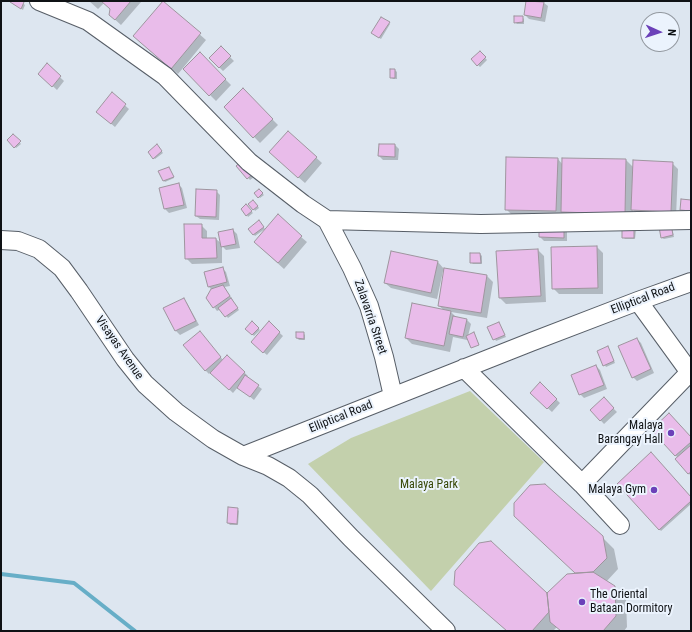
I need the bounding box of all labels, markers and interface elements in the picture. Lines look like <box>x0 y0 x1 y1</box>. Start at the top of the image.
north arrow <box>640 12 680 52</box>
text: N <box>665 29 678 36</box>
street label: Zalavarria Street <box>351 278 389 356</box>
street label: Elliptical Road <box>609 280 677 318</box>
street label: Visayas Avenue <box>92 314 146 382</box>
street label: Elliptical Road <box>307 398 375 436</box>
place label: Malaya Barangay Hall <box>598 419 663 447</box>
marker: Malaya Barangay Hall <box>666 428 676 438</box>
park label: Malaya Park <box>400 478 458 492</box>
place label: Malaya Gym <box>588 483 646 497</box>
marker: Malaya Gym <box>649 485 659 495</box>
place label: The Oriental Bataan Dormitory <box>590 588 672 616</box>
marker: The Oriental Bataan Dormitory <box>577 597 587 607</box>

